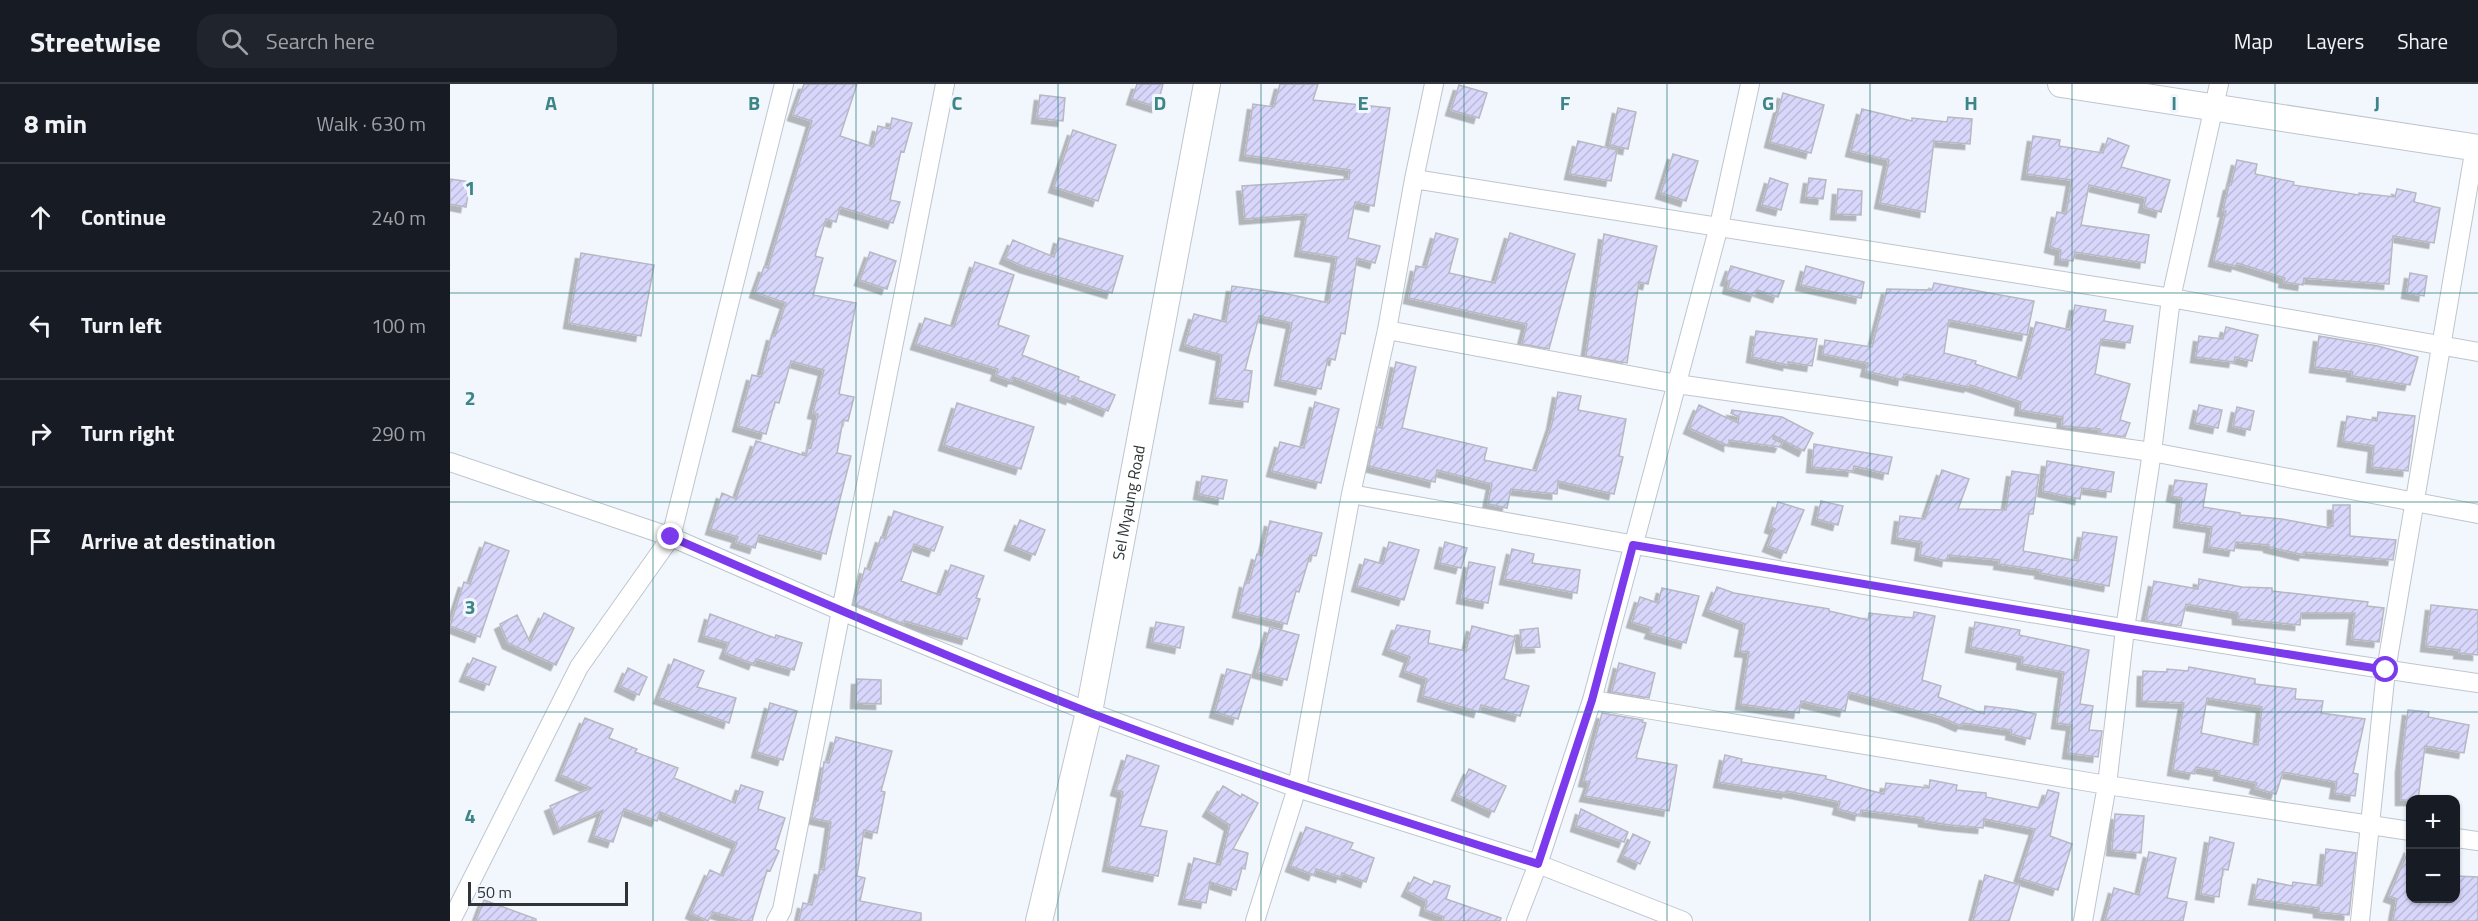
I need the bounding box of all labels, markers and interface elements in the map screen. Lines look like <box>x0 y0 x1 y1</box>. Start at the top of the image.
search box <box>197 14 617 68</box>
text: Streetwise <box>30 20 161 63</box>
text: Search here <box>266 24 375 58</box>
icon: search <box>218 25 251 58</box>
text: Map <box>2234 25 2273 57</box>
text: Layers <box>2306 25 2364 57</box>
text: Share <box>2397 25 2448 57</box>
text: A <box>545 87 557 118</box>
text: B <box>748 87 760 118</box>
text: C <box>952 87 963 118</box>
text: D <box>1154 87 1166 118</box>
text: E <box>1357 87 1369 118</box>
text: F <box>1560 87 1571 118</box>
text: G <box>1762 87 1774 118</box>
text: H <box>1964 87 1978 118</box>
text: I <box>2171 87 2177 118</box>
text: J <box>2374 87 2380 118</box>
text: 8 min <box>24 104 87 143</box>
text: Walk · 630 m <box>317 108 426 139</box>
text: 1 <box>464 172 476 203</box>
text: Continue <box>81 200 166 234</box>
icon: ahead <box>24 201 57 234</box>
text: 240 m <box>371 202 426 233</box>
text: Turn left <box>81 308 162 342</box>
icon: left <box>24 309 57 342</box>
text: 100 m <box>371 310 426 341</box>
text: 2 <box>464 382 476 413</box>
text: Turn right <box>81 416 175 450</box>
icon: right <box>24 417 57 450</box>
text: 290 m <box>371 418 426 449</box>
street label: Sel Myaung Road <box>1106 443 1151 562</box>
route end <box>657 523 683 549</box>
text: Arrive at destination <box>81 524 276 558</box>
icon: arrive <box>24 525 57 558</box>
text: 3 <box>464 591 476 622</box>
route start <box>2372 656 2398 682</box>
map controls <box>2406 795 2460 903</box>
button: + <box>2406 795 2460 849</box>
text: 4 <box>464 800 476 831</box>
button: − <box>2406 849 2460 903</box>
scale bar <box>468 879 628 906</box>
text: 50 m <box>477 880 512 904</box>

